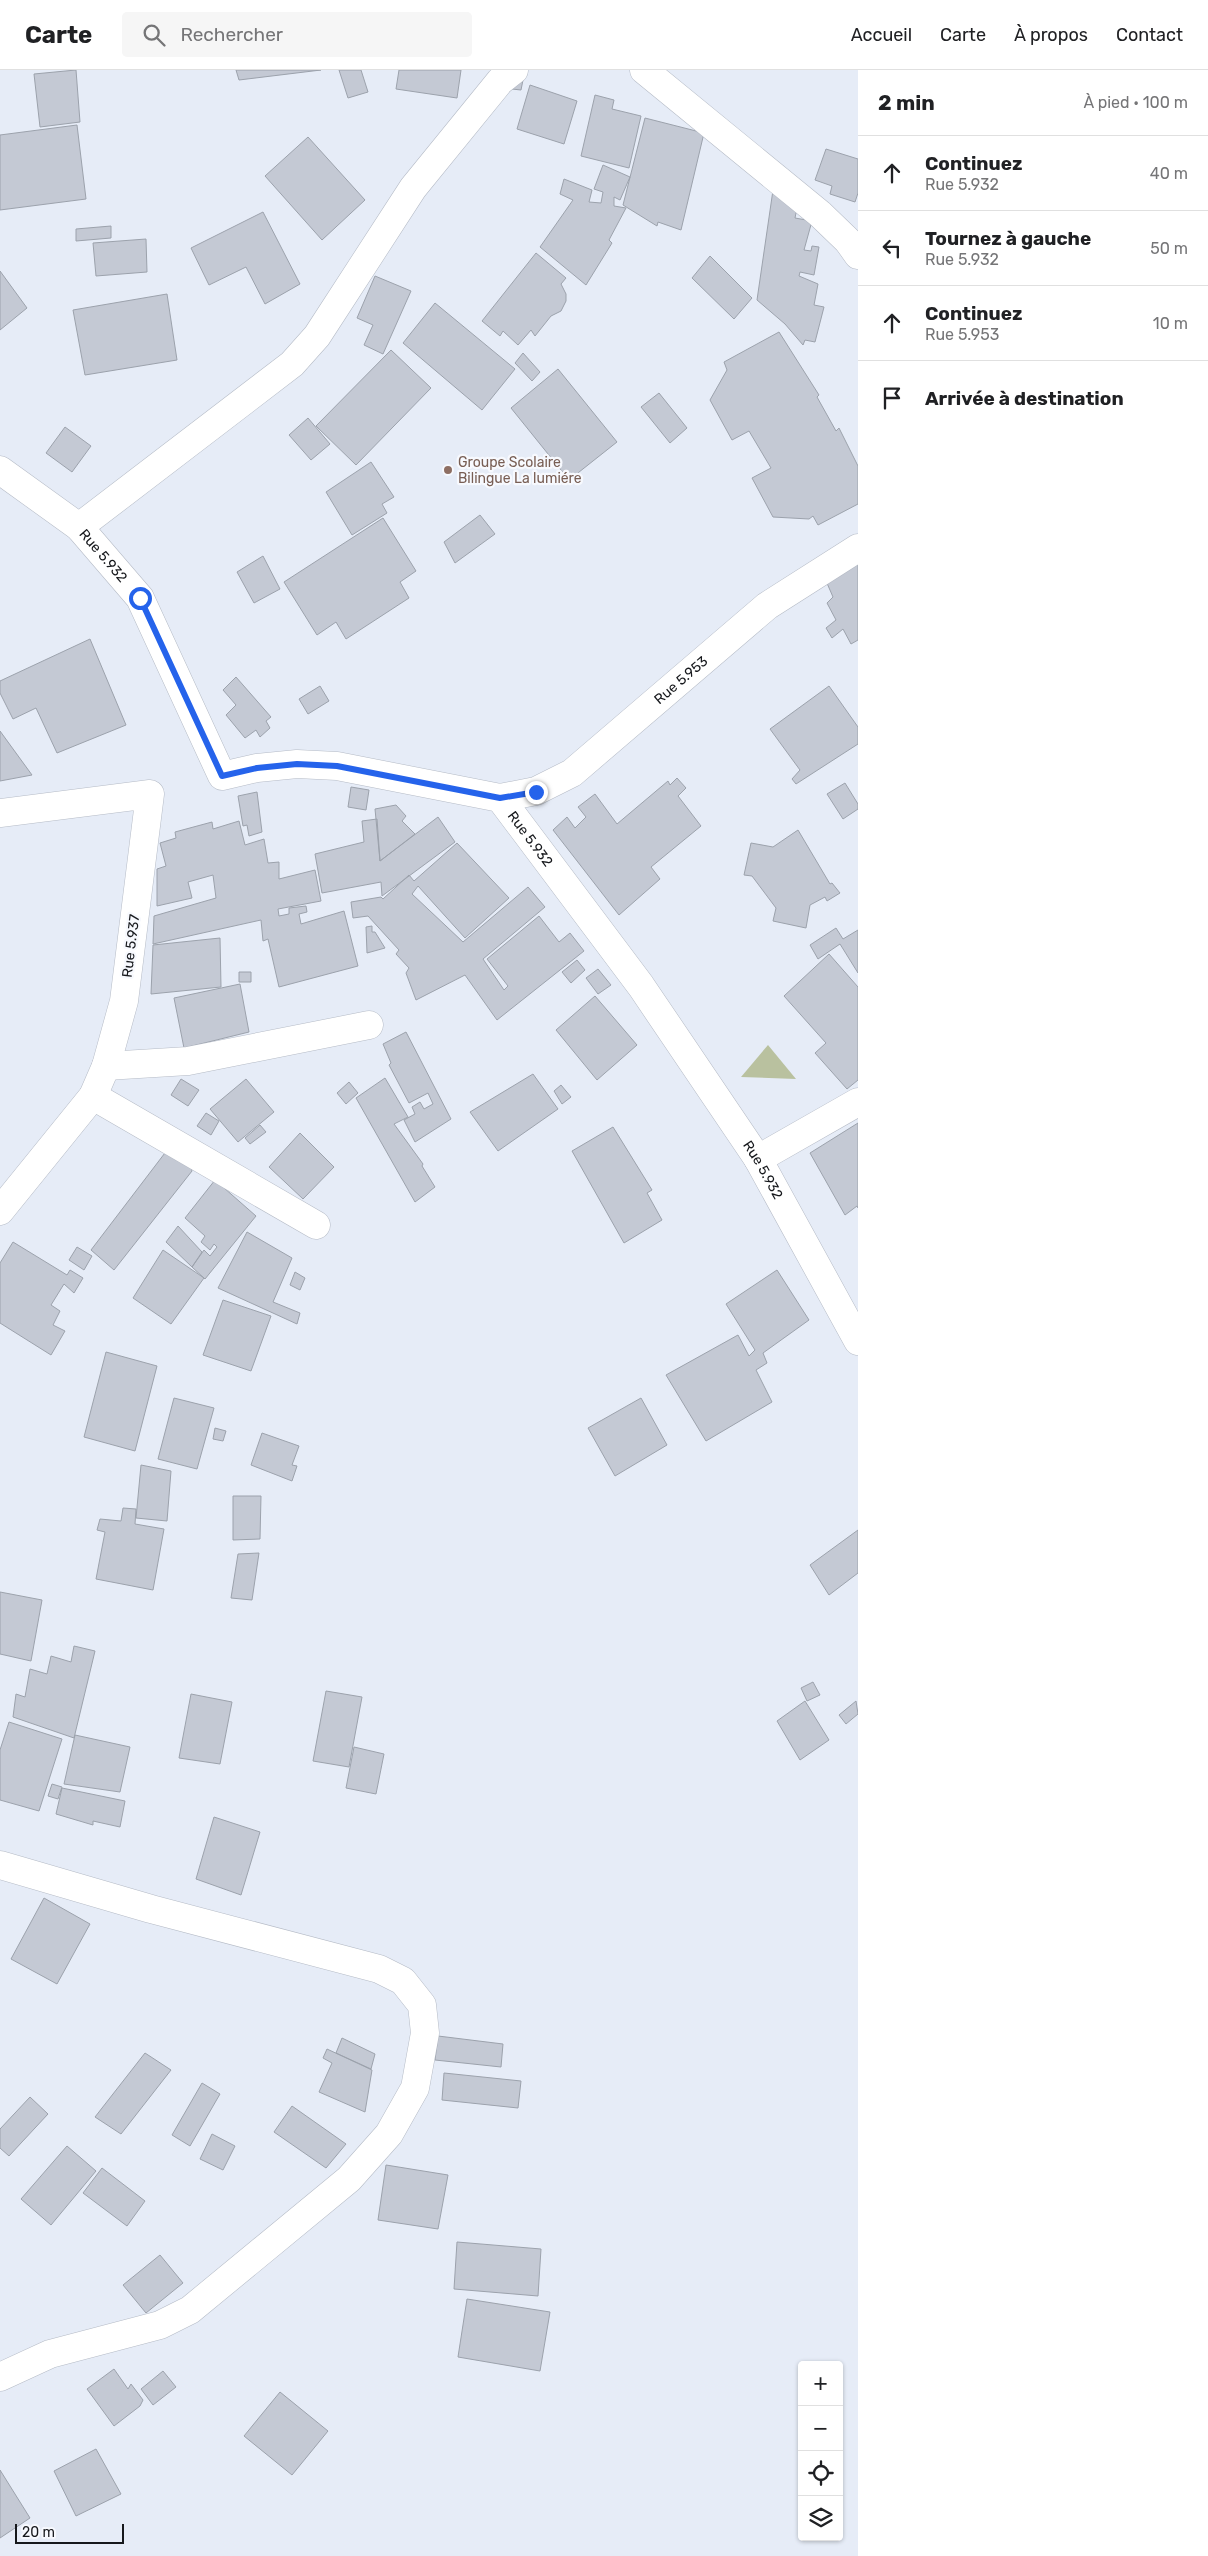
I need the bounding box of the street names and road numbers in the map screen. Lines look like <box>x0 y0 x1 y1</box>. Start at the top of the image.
street label: Rue 5.932 <box>76 525 131 586</box>
street label: Rue 5.953 <box>650 652 711 708</box>
street label: Rue 5.932 <box>504 808 557 870</box>
street label: Rue 5.937 <box>119 913 143 979</box>
street label: Rue 5.932 <box>739 1137 787 1202</box>

